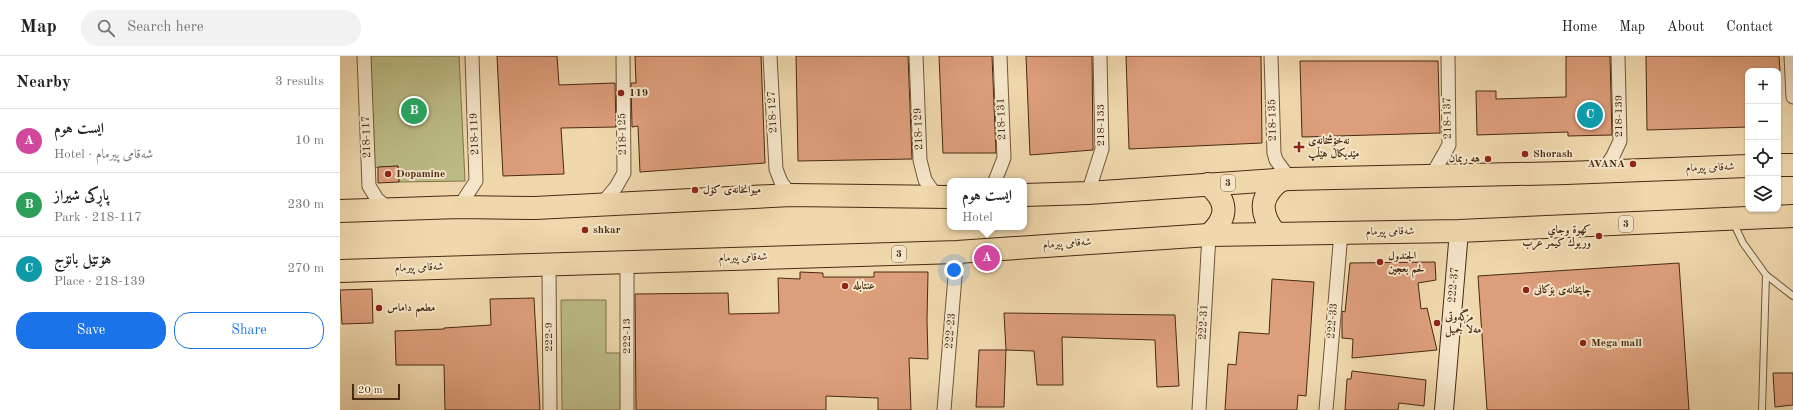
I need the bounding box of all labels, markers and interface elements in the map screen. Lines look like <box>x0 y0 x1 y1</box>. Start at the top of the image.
search box <box>81 10 361 46</box>
icon: search <box>95 17 117 39</box>
text: Map <box>20 18 57 37</box>
text: Search here <box>127 20 204 35</box>
text: Home <box>1562 20 1597 34</box>
text: Map <box>1619 20 1645 34</box>
text: About <box>1667 20 1704 34</box>
text: Contact <box>1726 20 1773 34</box>
map controls <box>1745 68 1781 212</box>
button: + <box>1745 68 1781 104</box>
text: Nearby <box>16 74 71 91</box>
text: 3 results <box>275 75 324 88</box>
marker: 119 <box>616 88 626 98</box>
place label: 119 <box>629 88 648 99</box>
street label: 218-127 <box>766 91 780 133</box>
street label: 218-139 <box>1614 95 1625 137</box>
pin: B <box>401 96 427 126</box>
street label: 218-137 <box>1442 97 1454 139</box>
street label: 218-131 <box>996 98 1008 140</box>
street label: 218-135 <box>1267 99 1279 141</box>
pin: C <box>1577 100 1603 130</box>
street label: 218-133 <box>1096 104 1107 146</box>
button: − <box>1745 104 1781 140</box>
street label: 218-129 <box>913 108 925 150</box>
street label: 218-119 <box>469 113 481 155</box>
street label: 218-125 <box>617 113 629 155</box>
street label: 218-117 <box>361 116 373 158</box>
text: ايست هوم <box>54 122 104 137</box>
text: A <box>24 134 34 147</box>
text: 10 m <box>295 134 324 147</box>
place label: نەخۆشخانەی مێدیکاڵ هێڵپ <box>1308 134 1359 162</box>
button: locate <box>1745 140 1781 176</box>
marker: نەخۆشخانەی مێدیکاڵ هێڵپ <box>1293 141 1305 153</box>
text: Hotel · شەقامی پیرمام <box>54 148 153 161</box>
marker: Shorash <box>1520 149 1530 159</box>
place label: Shorash <box>1533 149 1573 160</box>
place label: هه ريمان <box>1449 153 1480 165</box>
marker: هه ريمان <box>1483 154 1493 164</box>
place label: AVANA <box>1587 159 1626 170</box>
marker: AVANA <box>1628 159 1638 169</box>
street label: شەقامی پیرمام <box>1685 162 1735 177</box>
marker: Dopamine <box>383 169 393 179</box>
place label: Dopamine <box>396 169 445 180</box>
road number: 3 <box>1221 175 1235 191</box>
button: layers <box>1745 176 1781 212</box>
popup <box>947 178 1027 230</box>
place label: میوانخانەی کۆل <box>703 184 761 196</box>
marker: میوانخانەی کۆل <box>690 185 700 195</box>
text: پاڕکی شیراز <box>54 189 109 204</box>
text: ايست هوم <box>962 189 1012 204</box>
text: B <box>24 198 34 211</box>
text: 230 m <box>287 198 324 211</box>
text: Park · 218-117 <box>54 211 142 224</box>
text: Hotel <box>962 211 993 224</box>
road number: 3 <box>1619 216 1633 232</box>
place label: كهوة وجاي وريوك كيمر عرب <box>1522 223 1592 251</box>
marker: shkar <box>580 225 590 235</box>
place label: shkar <box>593 225 621 236</box>
street label: شەقامی پیرمام <box>1366 226 1414 241</box>
marker: كهوة وجاي وريوك كيمر عرب <box>1594 231 1604 241</box>
street label: شەقامی پیرمام <box>1042 237 1092 254</box>
pin: A <box>974 243 1000 273</box>
road number: 3 <box>892 246 906 262</box>
place label: الجندول لحم بعجين <box>1388 250 1424 279</box>
street label: شەقامی پیرمام <box>718 252 768 267</box>
text: هۆتێل بانۆج <box>54 253 111 268</box>
marker: الجندول لحم بعجين <box>1375 257 1385 267</box>
your location <box>944 260 964 280</box>
text: C <box>25 262 33 275</box>
text: 270 m <box>287 262 324 275</box>
street label: شەقامی پیرمام <box>394 262 444 277</box>
street label: 222-37 <box>1447 267 1461 303</box>
text: Place · 218-139 <box>54 275 145 288</box>
place label: عنتابله <box>853 280 875 292</box>
marker: عنتابله <box>840 281 850 291</box>
place label: چایخانەی بۆکانی <box>1533 283 1592 297</box>
marker: چایخانەی بۆکانی <box>1521 285 1531 295</box>
place label: مطعم داماس <box>387 302 435 318</box>
marker: مطعم داماس <box>374 303 384 313</box>
street label: 222-33 <box>1326 303 1340 339</box>
street label: 222-31 <box>1198 304 1210 340</box>
place label: مزگەوتی مەلا جمیل <box>1444 308 1481 338</box>
button: Save <box>16 312 166 349</box>
button: Share <box>174 312 324 349</box>
street label: 222-23 <box>944 313 958 349</box>
street label: 222-13 <box>622 318 633 354</box>
marker: مزگەوتی مەلا جمیل <box>1432 318 1442 328</box>
street label: 222-9 <box>544 322 555 352</box>
marker: Mega mall <box>1578 338 1588 348</box>
place label: Mega mall <box>1591 338 1643 349</box>
scale bar <box>352 382 400 401</box>
text: 20 m <box>358 385 383 396</box>

